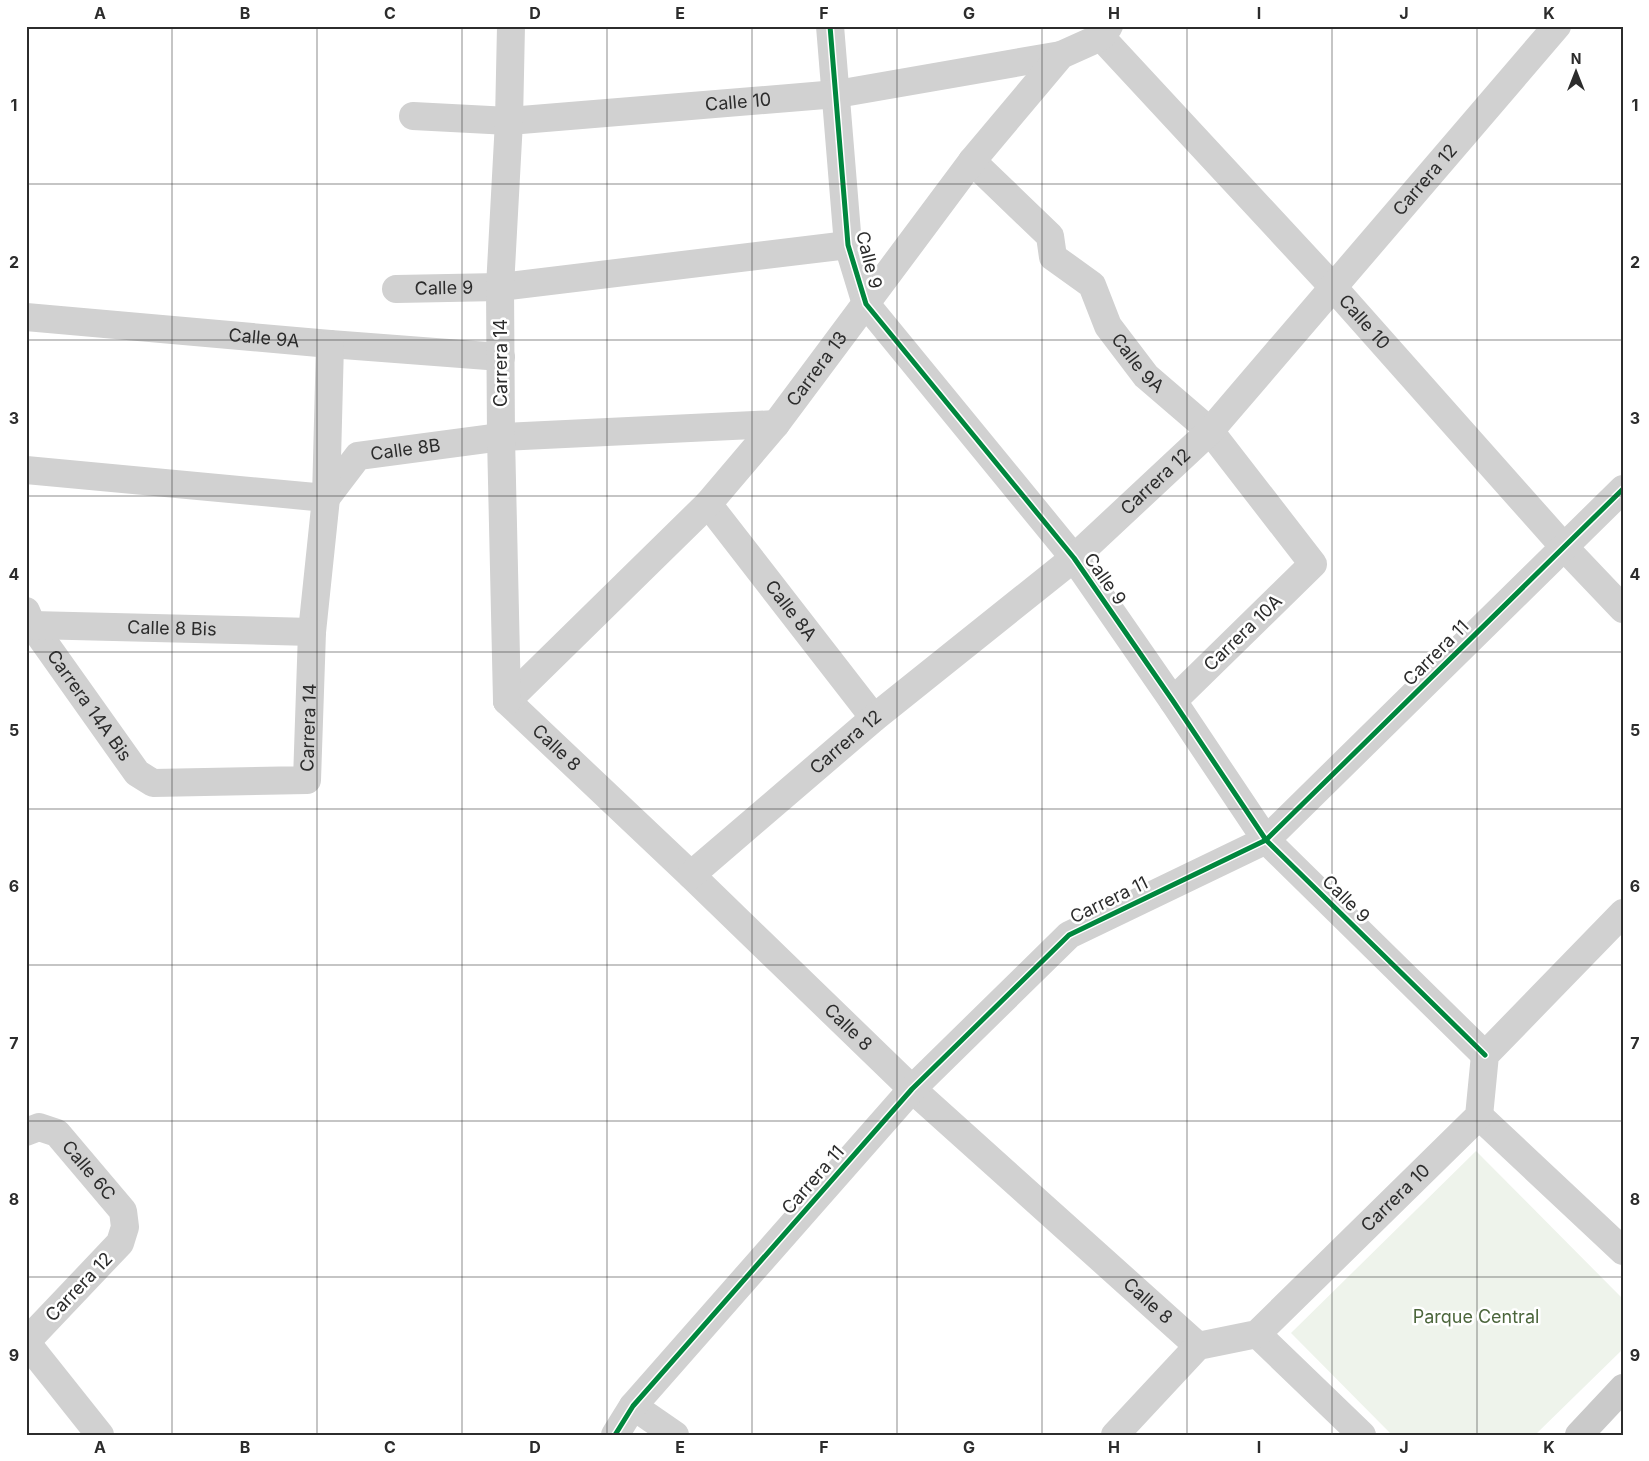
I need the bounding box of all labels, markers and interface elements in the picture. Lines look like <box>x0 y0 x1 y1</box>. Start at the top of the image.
text: A <box>94 3 106 23</box>
text: B <box>240 3 250 23</box>
text: C <box>384 3 396 23</box>
text: D <box>529 3 541 23</box>
text: E <box>675 3 685 23</box>
text: F <box>819 3 829 23</box>
text: G <box>963 3 975 23</box>
text: H <box>1108 3 1120 23</box>
text: I <box>1257 3 1261 23</box>
text: J <box>1399 3 1409 23</box>
text: K <box>1543 3 1555 23</box>
north arrow <box>1552 48 1602 98</box>
text: N <box>1571 50 1581 67</box>
street label: Calle 10 <box>704 88 772 115</box>
text: 1 <box>11 95 17 115</box>
text: 1 <box>1632 95 1638 115</box>
street label: Carrera 12 <box>1388 139 1461 220</box>
street label: Calle 9 <box>852 229 887 291</box>
text: 2 <box>9 252 19 272</box>
text: 2 <box>1630 252 1640 272</box>
street label: Calle 9 <box>414 277 474 299</box>
street label: Calle 10 <box>1335 290 1394 353</box>
street label: Carrera 14 <box>490 319 511 407</box>
street label: Calle 9A <box>228 324 300 351</box>
street label: Carrera 13 <box>782 327 851 410</box>
street label: Calle 9A <box>1107 329 1169 397</box>
text: 3 <box>9 408 19 428</box>
text: 3 <box>1630 408 1640 428</box>
street label: Calle 8B <box>369 434 442 464</box>
street label: Carrera 12 <box>1116 444 1195 519</box>
street label: Calle 9 <box>1080 549 1131 609</box>
text: 4 <box>9 564 20 584</box>
text: 4 <box>1630 564 1641 584</box>
street label: Calle 8A <box>761 576 821 645</box>
street label: Carrera 10A <box>1199 590 1286 675</box>
street label: Calle 8 Bis <box>127 616 217 640</box>
street label: Carrera 11 <box>1399 616 1473 690</box>
street label: Carrera 14A Bis <box>43 646 136 765</box>
street label: Carrera 14 <box>296 683 320 772</box>
street label: Carrera 12 <box>805 705 885 778</box>
text: 5 <box>9 720 19 740</box>
street label: Calle 8 <box>528 720 585 775</box>
text: 5 <box>1630 720 1640 740</box>
street label: Calle 9 <box>1318 870 1375 927</box>
street label: Carrera 11 <box>1066 872 1151 927</box>
text: 6 <box>9 876 19 896</box>
text: 6 <box>1630 876 1640 896</box>
street label: Calle 8 <box>820 999 877 1055</box>
text: 7 <box>9 1033 19 1053</box>
text: 7 <box>1630 1033 1640 1053</box>
street label: Calle 6C <box>58 1136 120 1204</box>
street label: Carrera 11 <box>777 1141 848 1218</box>
street label: Carrera 10 <box>1356 1159 1434 1236</box>
text: 8 <box>9 1189 19 1209</box>
text: 8 <box>1630 1189 1640 1209</box>
street label: Carrera 12 <box>41 1248 117 1325</box>
street label: Calle 8 <box>1119 1273 1177 1328</box>
park label: Parque Central <box>1413 1306 1539 1327</box>
text: 9 <box>9 1345 19 1365</box>
text: 9 <box>1630 1345 1640 1365</box>
text: A <box>94 1437 106 1457</box>
text: B <box>240 1437 250 1457</box>
text: C <box>384 1437 396 1457</box>
text: D <box>529 1437 541 1457</box>
text: E <box>675 1437 685 1457</box>
text: F <box>819 1437 829 1457</box>
text: G <box>963 1437 975 1457</box>
text: H <box>1108 1437 1120 1457</box>
text: I <box>1257 1437 1261 1457</box>
text: J <box>1399 1437 1409 1457</box>
text: K <box>1543 1437 1555 1457</box>

